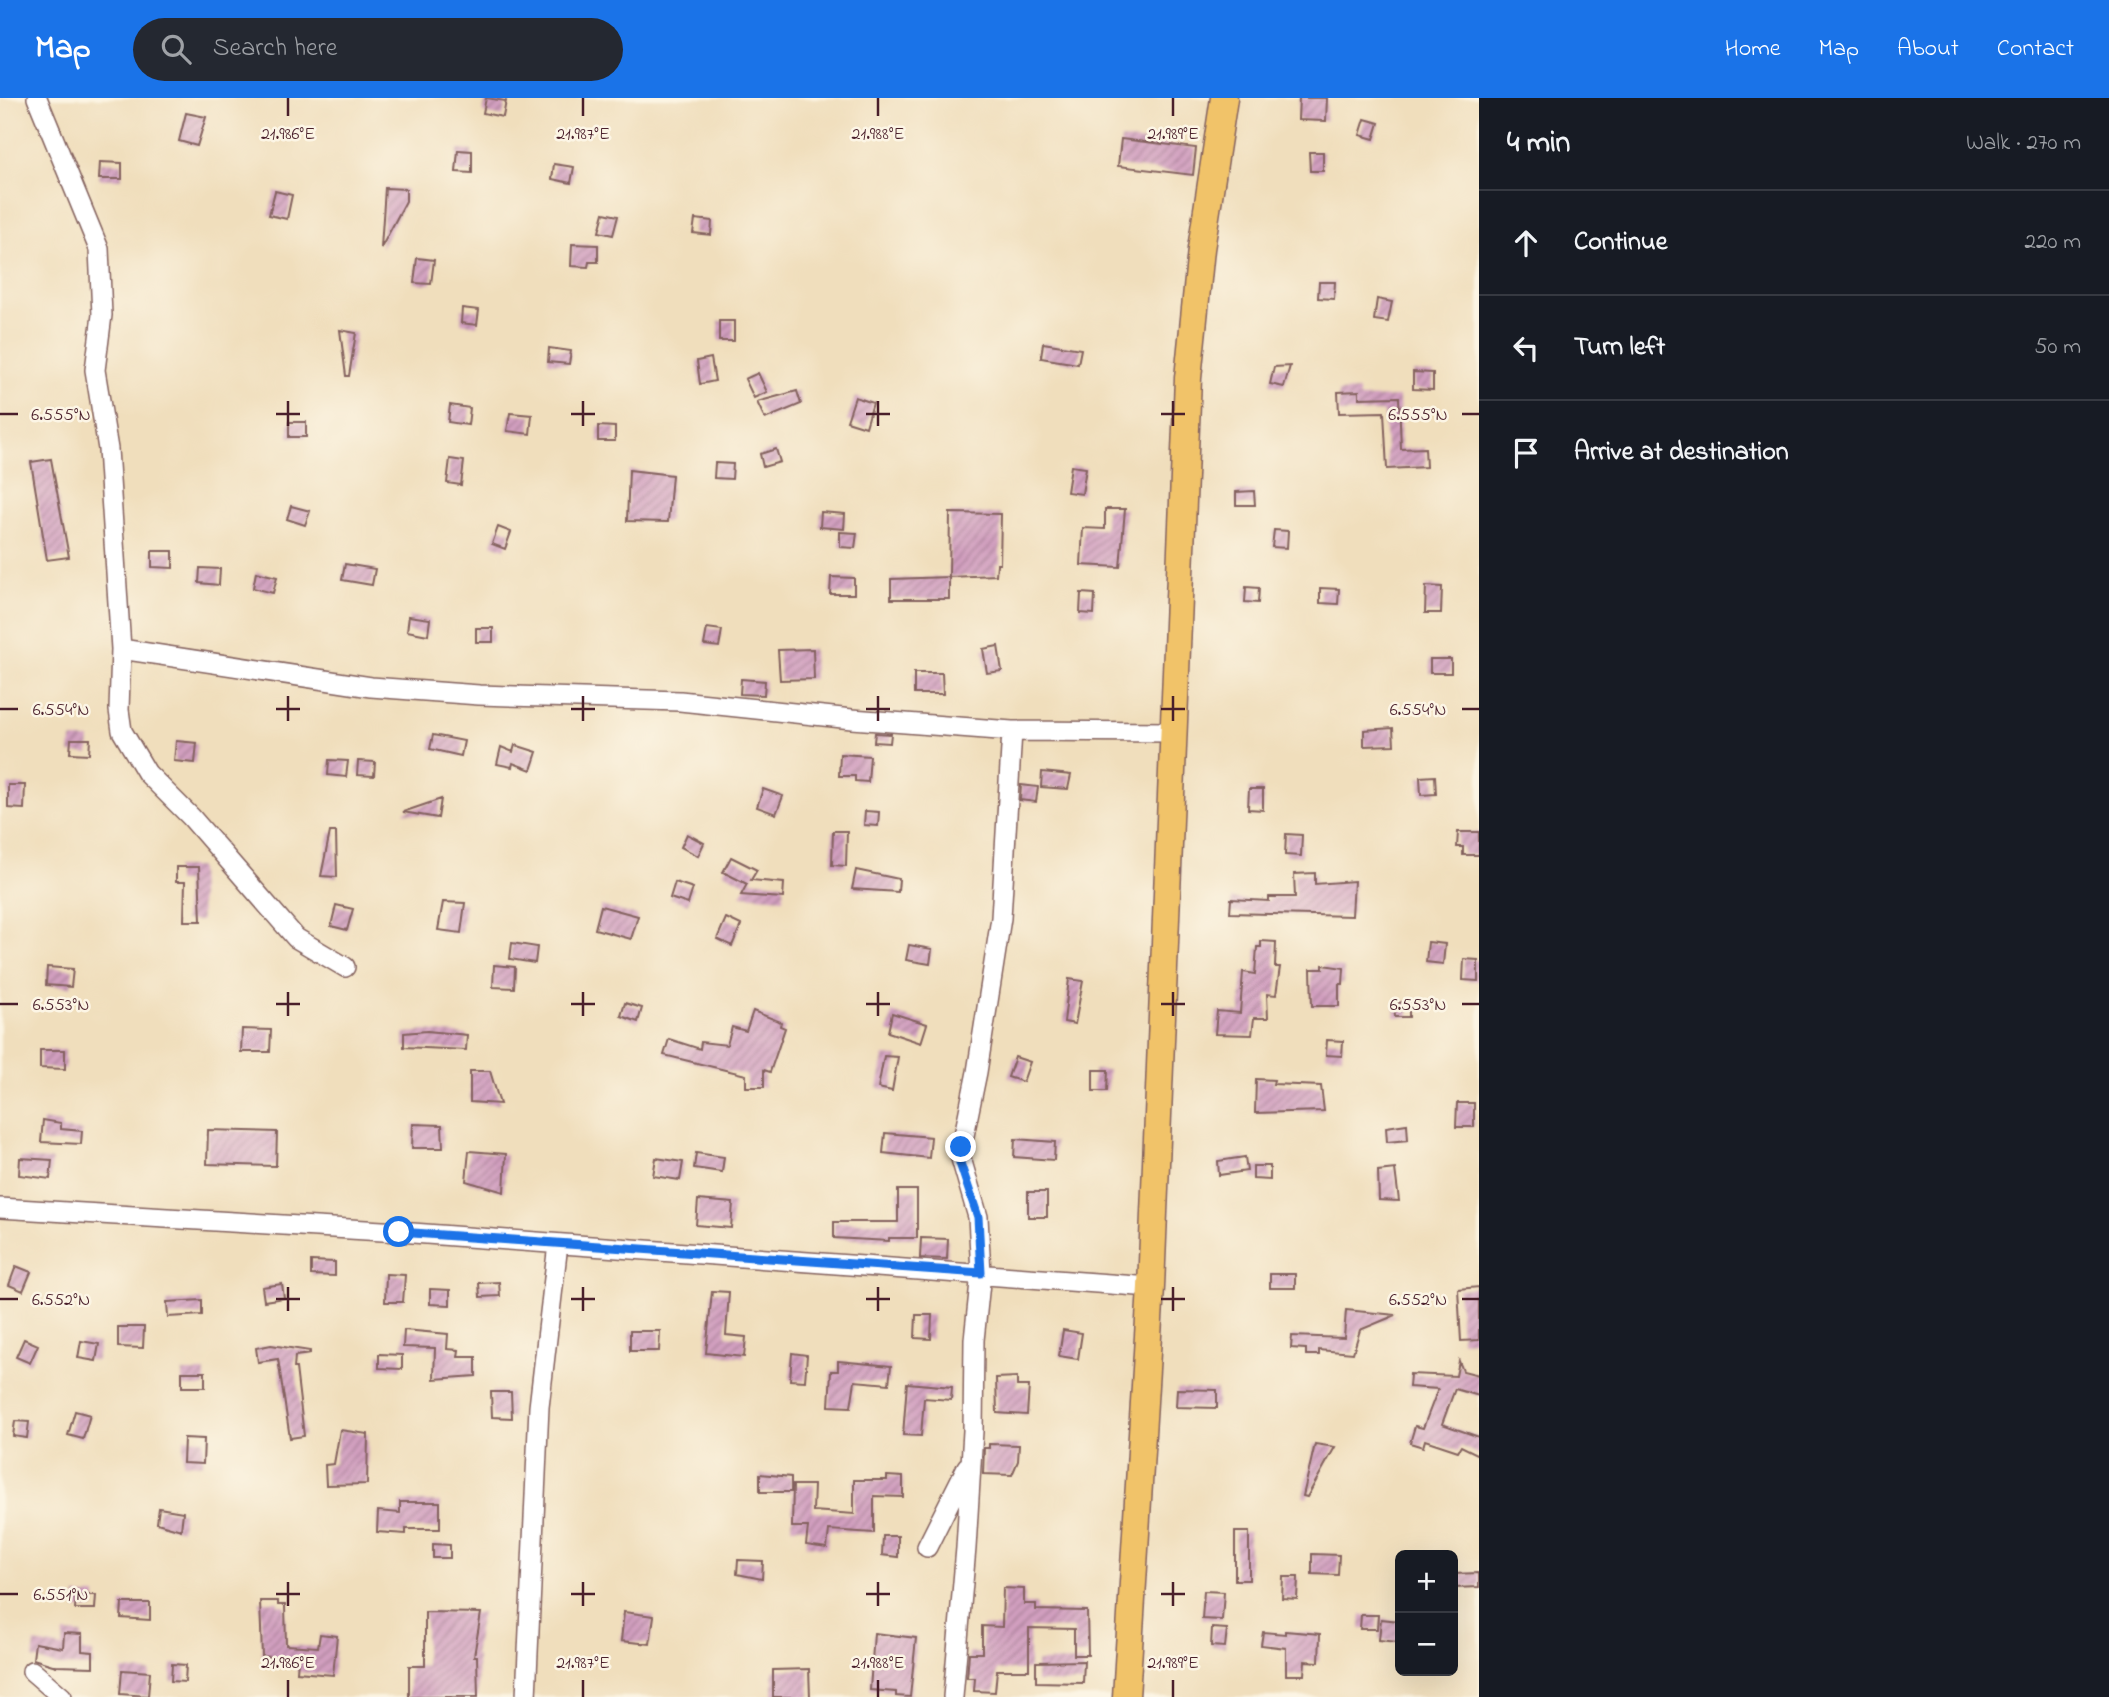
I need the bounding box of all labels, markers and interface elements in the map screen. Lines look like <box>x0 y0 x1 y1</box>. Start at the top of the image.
search box <box>133 18 623 81</box>
text: Map <box>35 25 91 73</box>
icon: search <box>157 30 195 68</box>
text: Search here <box>213 30 337 68</box>
text: Home <box>1725 32 1781 67</box>
text: Map <box>1819 32 1859 67</box>
text: About <box>1897 32 1959 67</box>
text: Contact <box>1997 32 2074 67</box>
text: 21.986°E <box>261 122 315 148</box>
text: 21.987°E <box>556 122 610 148</box>
text: 21.988°E <box>852 122 905 148</box>
text: 21.989°E <box>1147 122 1199 148</box>
text: 4 min <box>1507 122 1570 166</box>
text: Walk · 270 m <box>1966 127 2081 160</box>
icon: ahead <box>1507 224 1545 262</box>
text: Continue <box>1574 224 1667 262</box>
text: 220 m <box>2025 226 2081 259</box>
icon: left <box>1507 329 1545 367</box>
text: Turn left <box>1574 329 1665 367</box>
text: 50 m <box>2034 331 2081 364</box>
text: 6.555°N <box>31 403 91 429</box>
text: 6.555°N <box>1388 403 1448 429</box>
icon: arrive <box>1507 434 1545 472</box>
text: Arrive at destination <box>1574 434 1789 472</box>
text: 6.554°N <box>33 698 89 724</box>
text: 6.554°N <box>1390 698 1446 724</box>
text: 6.553°N <box>33 993 89 1019</box>
text: 6.553°N <box>1390 993 1446 1019</box>
route end <box>945 1131 976 1162</box>
route start <box>383 1216 414 1247</box>
text: 6.552°N <box>32 1288 90 1314</box>
text: 6.552°N <box>1389 1288 1447 1314</box>
map controls <box>1395 1550 1458 1676</box>
button: + <box>1395 1550 1458 1613</box>
text: 6.551°N <box>34 1583 88 1609</box>
button: − <box>1395 1613 1458 1676</box>
text: 21.986°E <box>261 1651 315 1677</box>
text: 21.987°E <box>556 1651 610 1677</box>
text: 21.988°E <box>852 1651 905 1677</box>
text: 21.989°E <box>1147 1651 1199 1677</box>

